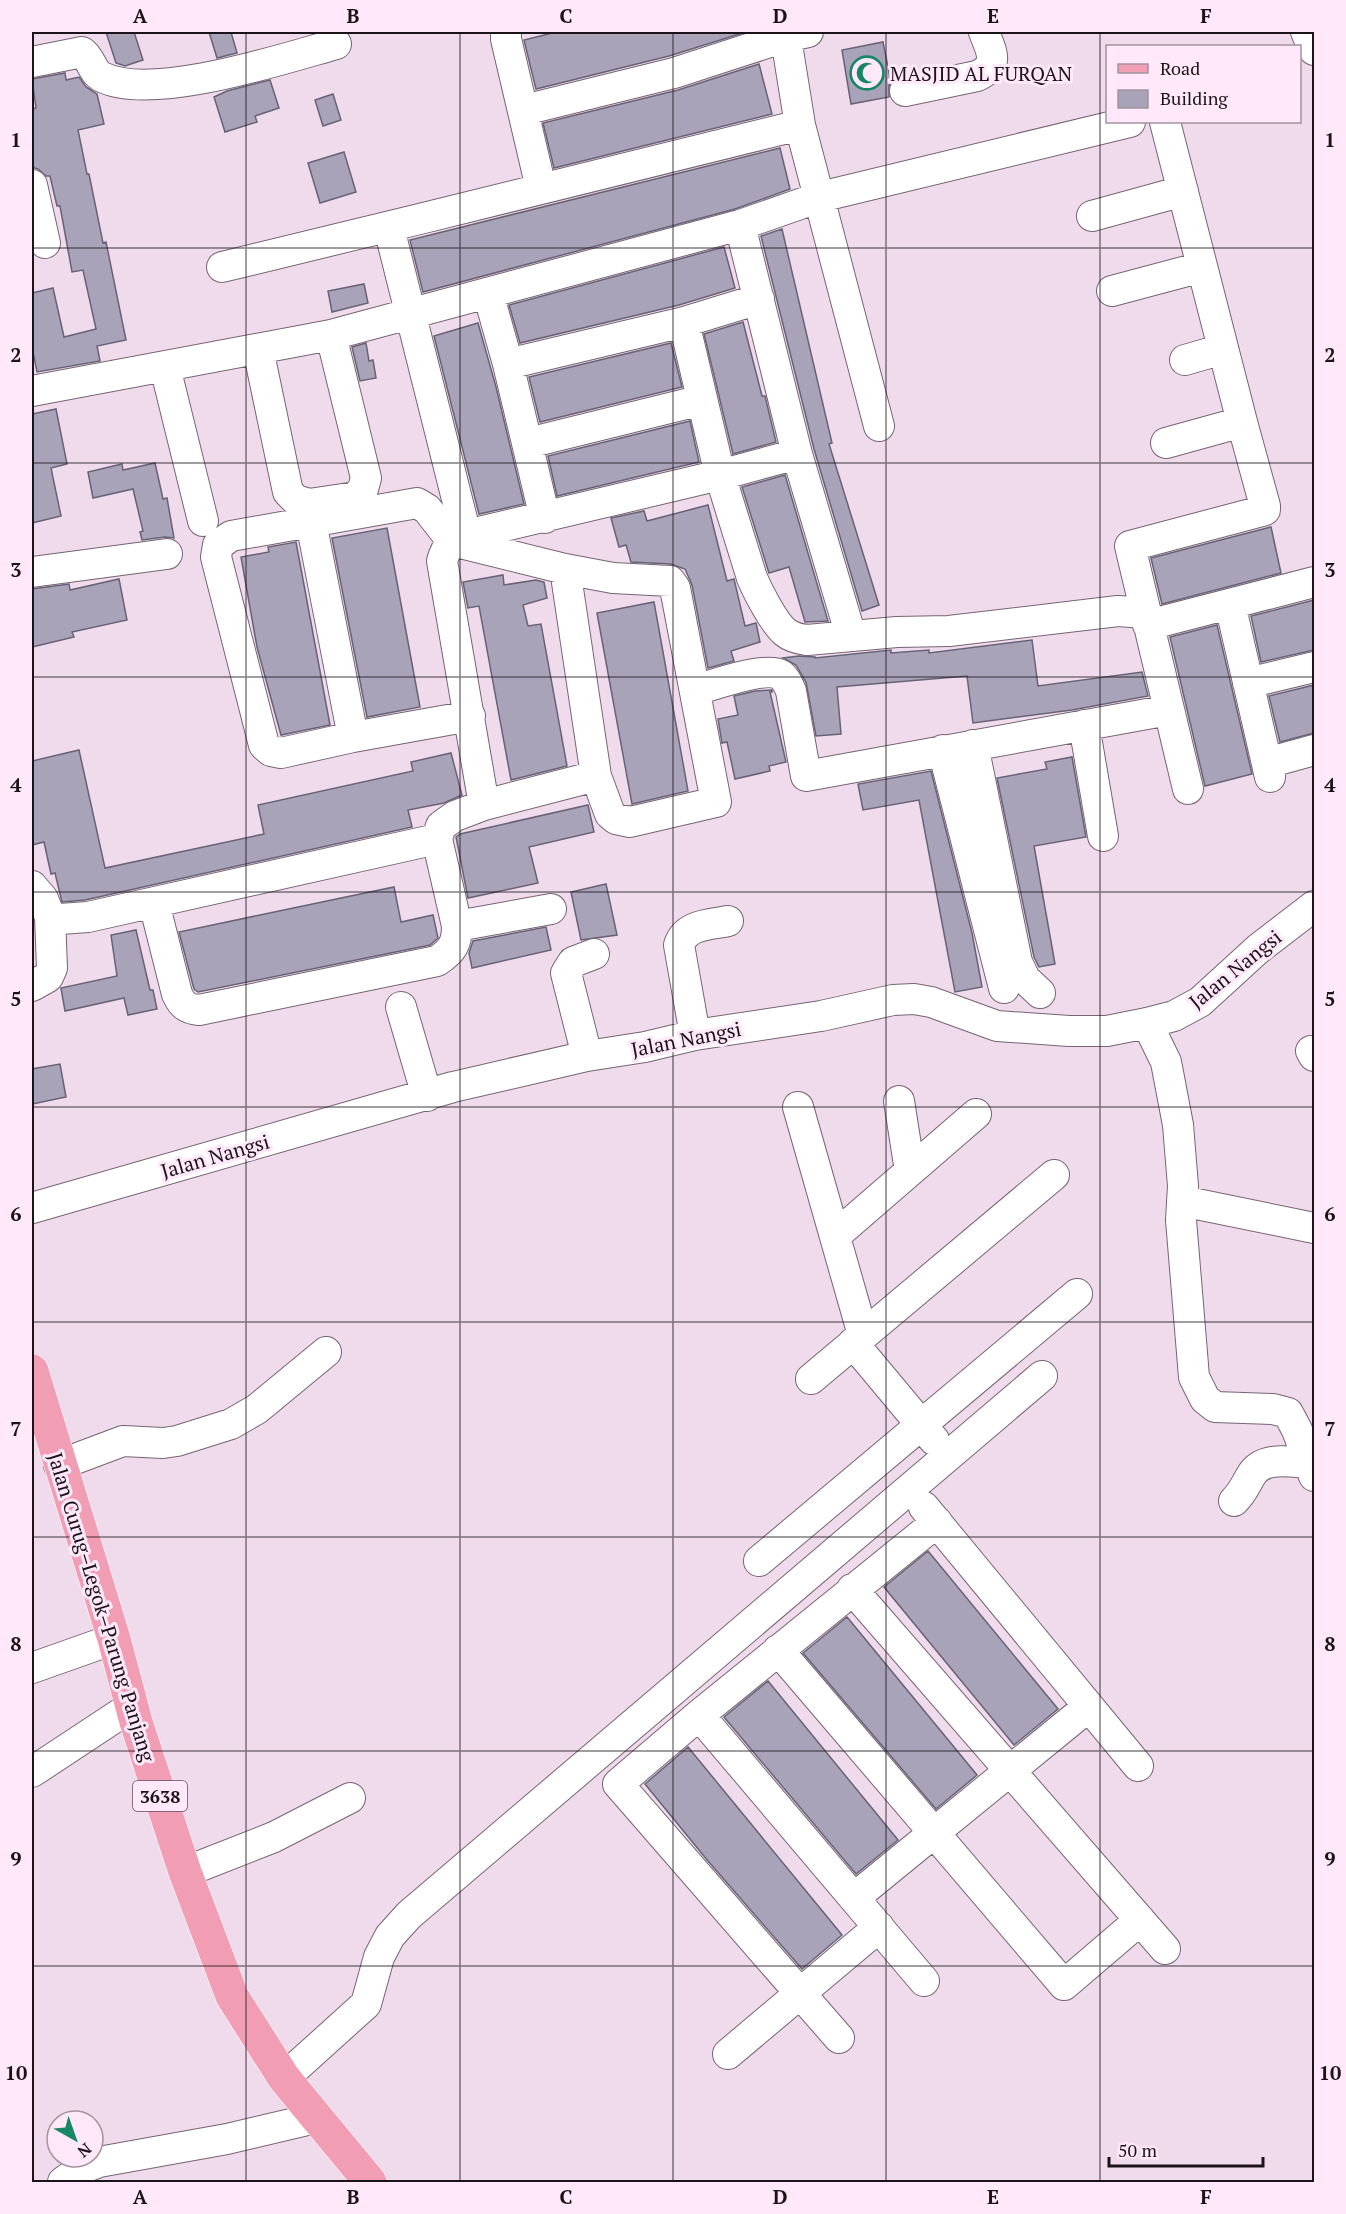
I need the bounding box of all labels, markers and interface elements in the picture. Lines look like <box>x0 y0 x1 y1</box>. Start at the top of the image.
text: A <box>133 2 148 29</box>
text: B <box>347 2 360 29</box>
text: C <box>559 2 573 29</box>
text: D <box>773 2 787 29</box>
text: E <box>987 2 999 29</box>
text: F <box>1200 2 1212 29</box>
legend <box>1106 45 1301 123</box>
mosque icon: MASJID AL FURQAN <box>849 55 885 91</box>
text: Road <box>1160 56 1200 80</box>
place label: MASJID AL FURQAN <box>890 60 1073 87</box>
text: Building <box>1160 86 1228 110</box>
text: 1 <box>10 126 22 153</box>
text: 1 <box>1324 126 1336 153</box>
text: 2 <box>10 341 22 368</box>
text: 2 <box>1324 341 1336 368</box>
text: 3 <box>10 556 22 583</box>
text: 3 <box>1324 556 1336 583</box>
text: 4 <box>10 771 22 798</box>
text: 4 <box>1324 771 1336 798</box>
street label: Jalan Nangsi <box>1183 923 1287 1015</box>
text: 5 <box>10 985 22 1012</box>
text: 5 <box>1324 985 1336 1012</box>
street label: Jalan Nangsi <box>629 1015 743 1063</box>
street label: Jalan Nangsi <box>158 1128 272 1184</box>
text: 6 <box>10 1200 22 1227</box>
text: 6 <box>1324 1200 1336 1227</box>
text: 7 <box>10 1415 22 1442</box>
text: 7 <box>1324 1415 1336 1442</box>
street label: Jalan Curug–Legok–Parung Panjang <box>42 1449 162 1765</box>
text: 8 <box>10 1630 22 1657</box>
text: 8 <box>1324 1630 1336 1657</box>
road number: 3638 <box>133 1781 187 1811</box>
text: 9 <box>10 1845 22 1872</box>
text: 9 <box>1324 1845 1336 1872</box>
text: 10 <box>5 2059 27 2086</box>
text: 10 <box>1319 2059 1341 2086</box>
north arrow <box>45 2109 105 2169</box>
scale bar <box>1109 2130 1264 2168</box>
text: N <box>73 2138 96 2163</box>
text: 50 m <box>1118 2138 1158 2162</box>
text: A <box>133 2183 148 2210</box>
text: B <box>347 2183 360 2210</box>
text: C <box>559 2183 573 2210</box>
text: D <box>773 2183 787 2210</box>
text: E <box>987 2183 999 2210</box>
text: F <box>1200 2183 1212 2210</box>

